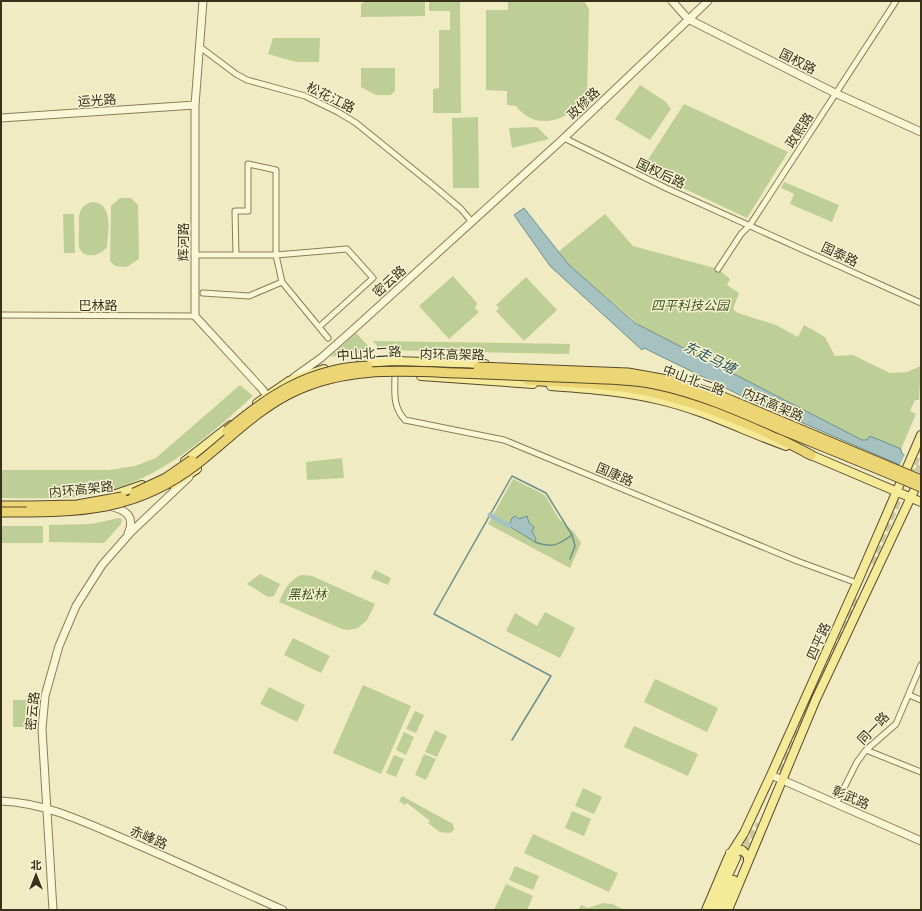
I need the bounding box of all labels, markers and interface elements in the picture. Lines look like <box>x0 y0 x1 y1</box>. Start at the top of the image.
street label: 国权路 <box>777 44 819 78</box>
street label: 松花江路 <box>304 78 358 116</box>
street label: 政修路 <box>563 83 603 123</box>
street label: 运光路 <box>77 90 117 110</box>
street label: 政熙路 <box>781 109 817 151</box>
street label: 国权后路 <box>634 154 688 192</box>
street label: 辉河路 <box>174 222 192 262</box>
street label: 国泰路 <box>819 238 861 270</box>
street label: 密云路 <box>368 261 410 301</box>
street label: 巴林路 <box>78 296 118 314</box>
park label: 四平科技公园 <box>651 296 731 314</box>
water label: 东走马塘 <box>681 336 741 379</box>
street label: 中山北二路 <box>336 342 402 364</box>
street label: 内环高架路 <box>419 344 485 364</box>
street label: 中山北二路 <box>660 360 728 400</box>
street label: 内环高架路 <box>740 383 806 425</box>
street label: 国康路 <box>594 458 636 490</box>
street label: 内环高架路 <box>48 477 114 501</box>
park label: 黑松林 <box>287 585 328 603</box>
street label: 四平路 <box>802 620 834 662</box>
street label: 密云路 <box>21 691 43 731</box>
street label: 同一路 <box>853 708 893 748</box>
street label: 彰武路 <box>830 781 872 813</box>
street label: 赤峰路 <box>128 821 170 853</box>
north arrow <box>16 855 56 895</box>
text: 北 <box>31 857 42 872</box>

